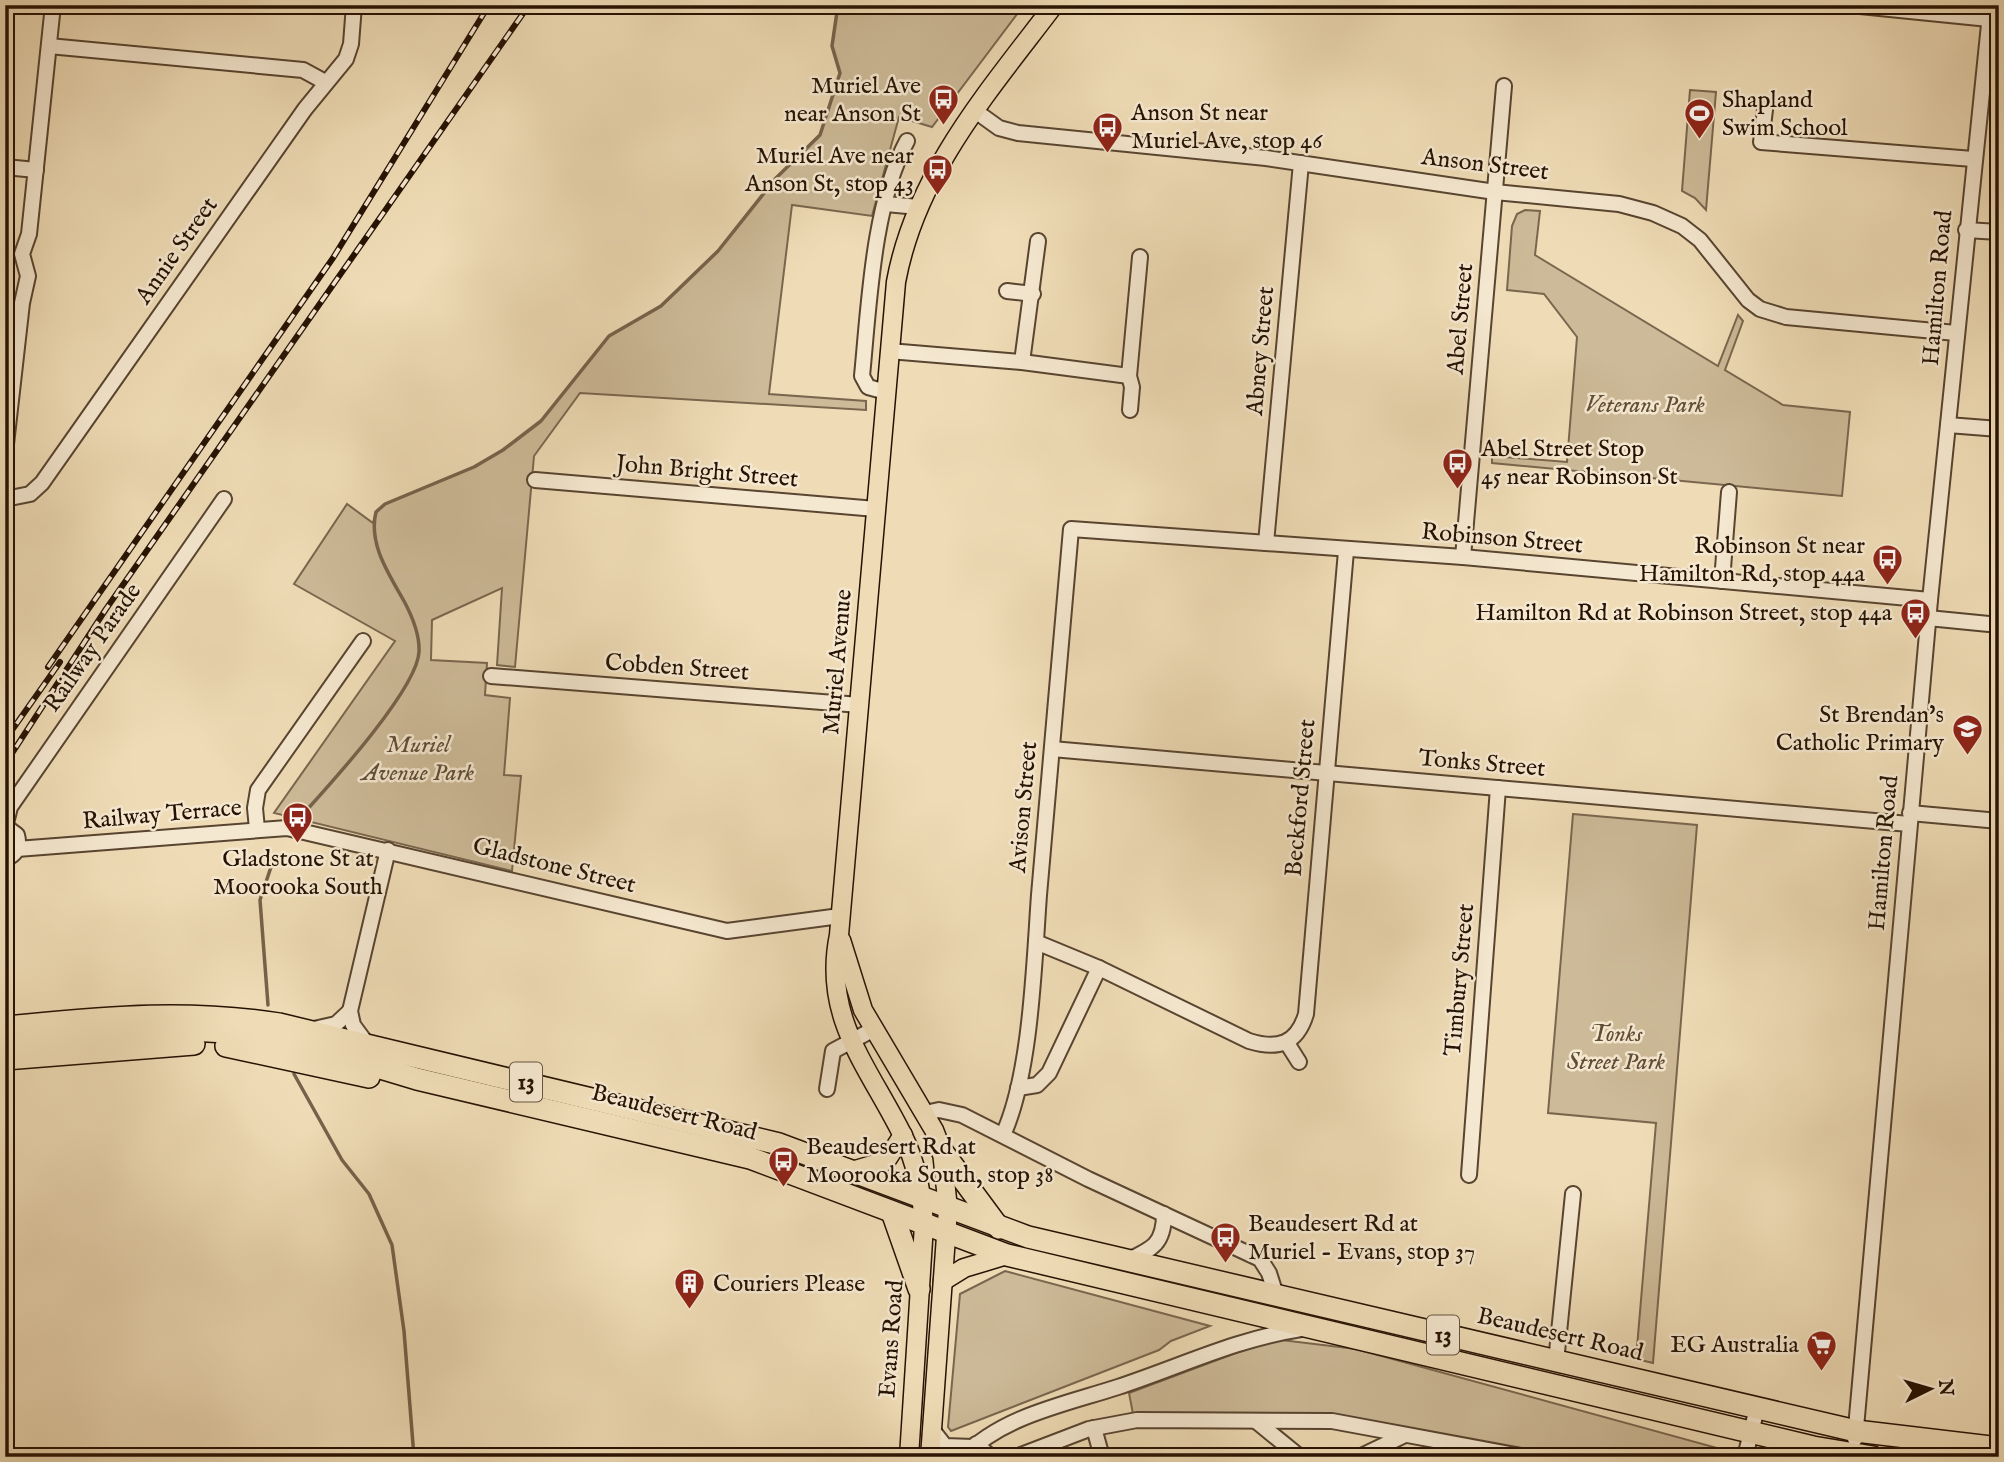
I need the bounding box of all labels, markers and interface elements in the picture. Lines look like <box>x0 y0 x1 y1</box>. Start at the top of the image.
place label: Muriel Ave near Anson St <box>784 71 921 130</box>
bus stop icon: Muriel Ave near Anson St <box>927 83 961 127</box>
place label: Shapland Swim School <box>1722 85 1848 144</box>
sports icon: Shapland Swim School <box>1682 97 1716 141</box>
place label: Anson St near Muriel Ave, stop 46 <box>1130 98 1323 157</box>
bus stop icon: Anson St near Muriel Ave, stop 46 <box>1091 110 1125 154</box>
place label: Muriel Ave near Anson St, stop 43 <box>744 141 914 200</box>
street label: Anson Street <box>1419 142 1550 188</box>
bus stop icon: Muriel Ave near Anson St, stop 43 <box>920 153 954 197</box>
street label: Annie Street <box>128 191 225 311</box>
street label: Hamilton Road <box>1916 209 1960 367</box>
street label: Abel Street <box>1441 262 1481 377</box>
street label: Abney Street <box>1240 285 1282 418</box>
park label: Veterans Park <box>1585 390 1705 421</box>
place label: Abel Street Stop 45 near Robinson St <box>1480 434 1678 493</box>
bus stop icon: Abel Street Stop 45 near Robinson St <box>1441 446 1475 490</box>
street label: John Bright Street <box>612 448 799 495</box>
street label: Robinson Street <box>1420 517 1584 561</box>
place label: Robinson St near Hamilton Rd, stop 44a <box>1639 531 1866 590</box>
bus stop icon: Robinson St near Hamilton Rd, stop 44a <box>1871 543 1905 587</box>
street label: Railway Parade <box>37 577 149 719</box>
street label: Muriel Avenue <box>816 588 860 736</box>
bus stop icon: Hamilton Rd at Robinson Street, stop 44a <box>1898 596 1932 640</box>
place label: Hamilton Rd at Robinson Street, stop 44a <box>1475 598 1893 629</box>
street label: Cobden Street <box>604 648 750 688</box>
place label: St Brendan's Catholic Primary <box>1776 700 1944 759</box>
school or university icon: St Brendan's Catholic Primary <box>1950 712 1984 756</box>
street label: Beckford Street <box>1279 718 1323 878</box>
park label: Muriel Avenue Park <box>359 730 475 789</box>
street label: Avison Street <box>1003 740 1045 875</box>
street label: Tonks Street <box>1417 743 1547 785</box>
street label: Hamilton Road <box>1862 774 1906 932</box>
street label: Railway Terrace <box>81 793 243 837</box>
bus stop icon: Gladstone St at Moorooka South <box>281 800 315 844</box>
street label: Gladstone Street <box>469 831 639 901</box>
place label: Gladstone St at Moorooka South <box>213 844 383 903</box>
street label: Timbury Street <box>1438 902 1482 1058</box>
park label: Tonks Street Park <box>1567 1019 1666 1078</box>
road number: 13 <box>510 1063 542 1102</box>
street label: Beaudesert Road <box>588 1077 760 1149</box>
place label: Beaudesert Rd at Moorooka South, stop 38 <box>806 1132 1054 1191</box>
bus stop icon: Beaudesert Rd at Moorooka South, stop 38 <box>766 1144 800 1188</box>
place label: Beaudesert Rd at Muriel - Evans, stop 37 <box>1248 1209 1475 1268</box>
bus stop icon: Beaudesert Rd at Muriel - Evans, stop 37 <box>1208 1221 1242 1265</box>
building icon: Couriers Please <box>673 1267 707 1311</box>
place label: Couriers Please <box>713 1269 865 1300</box>
street label: Evans Road <box>872 1279 912 1399</box>
street label: Beaudesert Road <box>1474 1301 1646 1369</box>
road number: 13 <box>1427 1316 1459 1354</box>
supermarket icon: EG Australia <box>1805 1328 1839 1372</box>
place label: EG Australia <box>1670 1330 1800 1361</box>
north arrow <box>1896 1354 1966 1424</box>
text: N <box>1932 1377 1958 1397</box>

